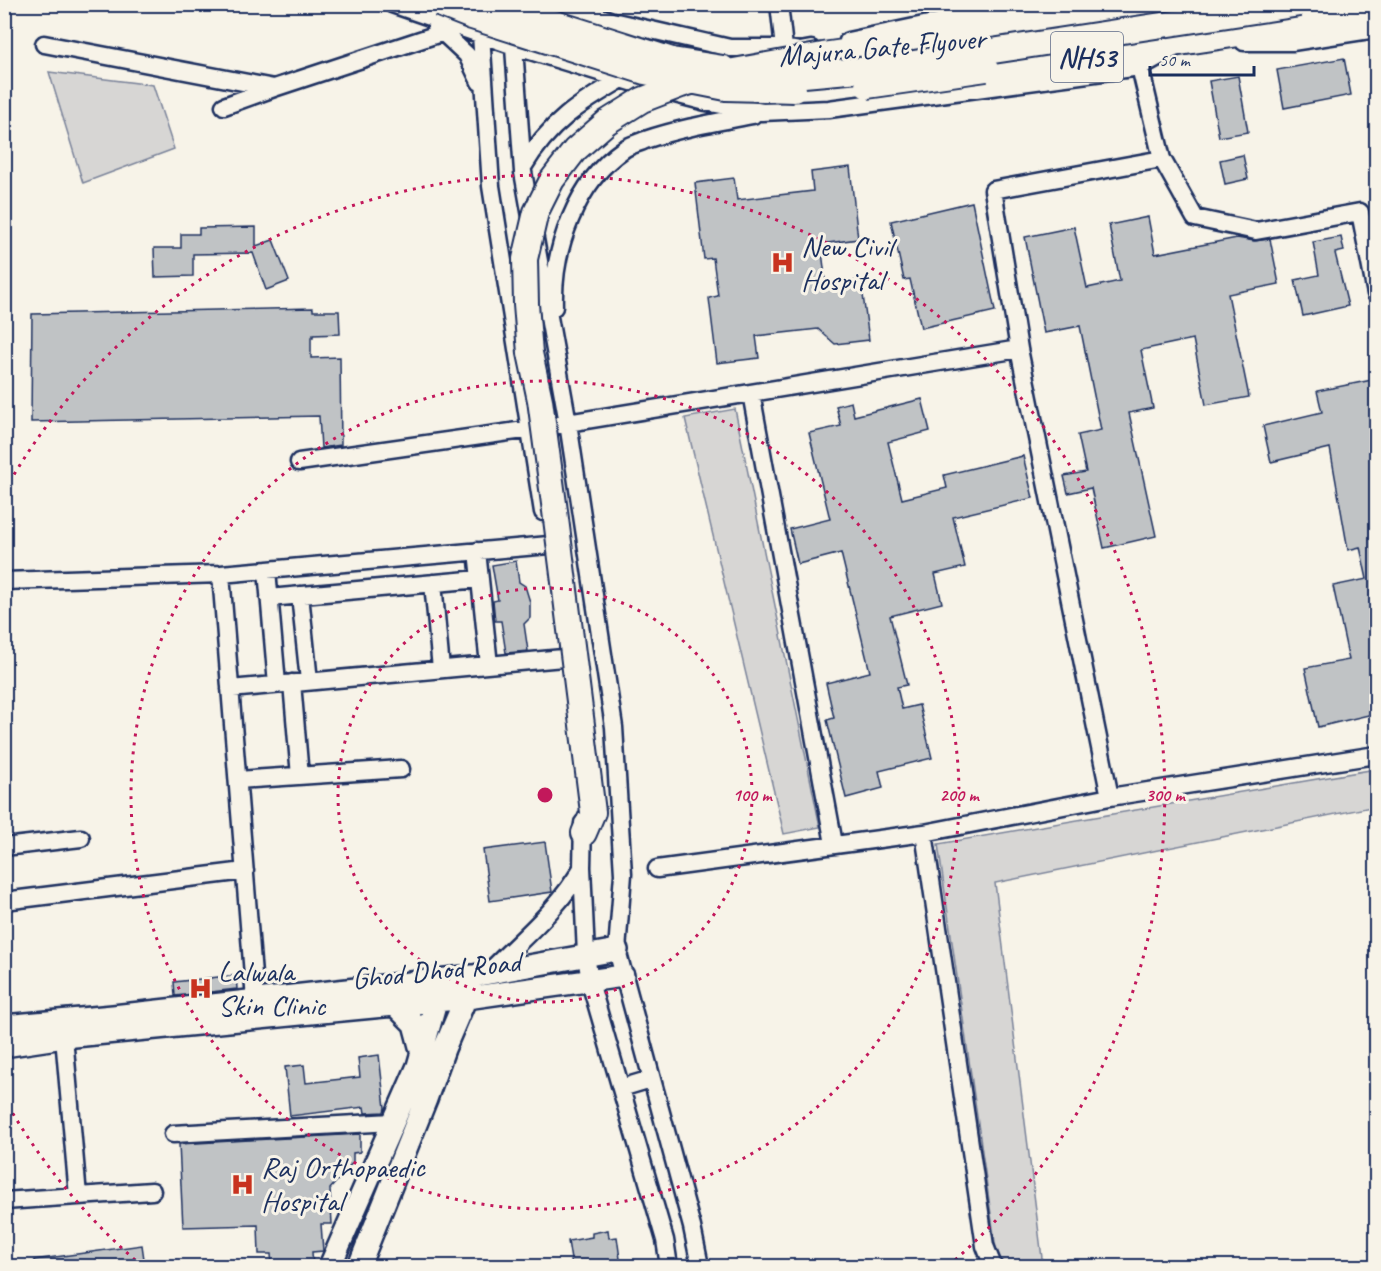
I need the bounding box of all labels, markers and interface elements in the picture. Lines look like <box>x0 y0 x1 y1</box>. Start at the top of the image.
street label: Majura Gate Flyover <box>777 19 990 75</box>
road number: NH53 <box>1051 32 1123 82</box>
scale bar <box>1150 39 1254 77</box>
text: 50 m <box>1159 49 1192 71</box>
place label: New Civil Hospital <box>801 227 897 299</box>
hospital icon: New Civil Hospital <box>770 250 796 276</box>
text: 100 m <box>733 784 773 806</box>
text: 200 m <box>940 784 980 806</box>
text: 300 m <box>1146 784 1186 806</box>
centre of rings <box>535 785 555 805</box>
street label: Ghod Dhod Road <box>350 942 526 998</box>
place label: Lalwala Skin Clinic <box>218 952 327 1024</box>
hospital icon: Lalwala Skin Clinic <box>187 975 213 1001</box>
place label: Raj Orthopaedic Hospital <box>261 1148 426 1220</box>
hospital icon: Raj Orthopaedic Hospital <box>230 1171 256 1197</box>

